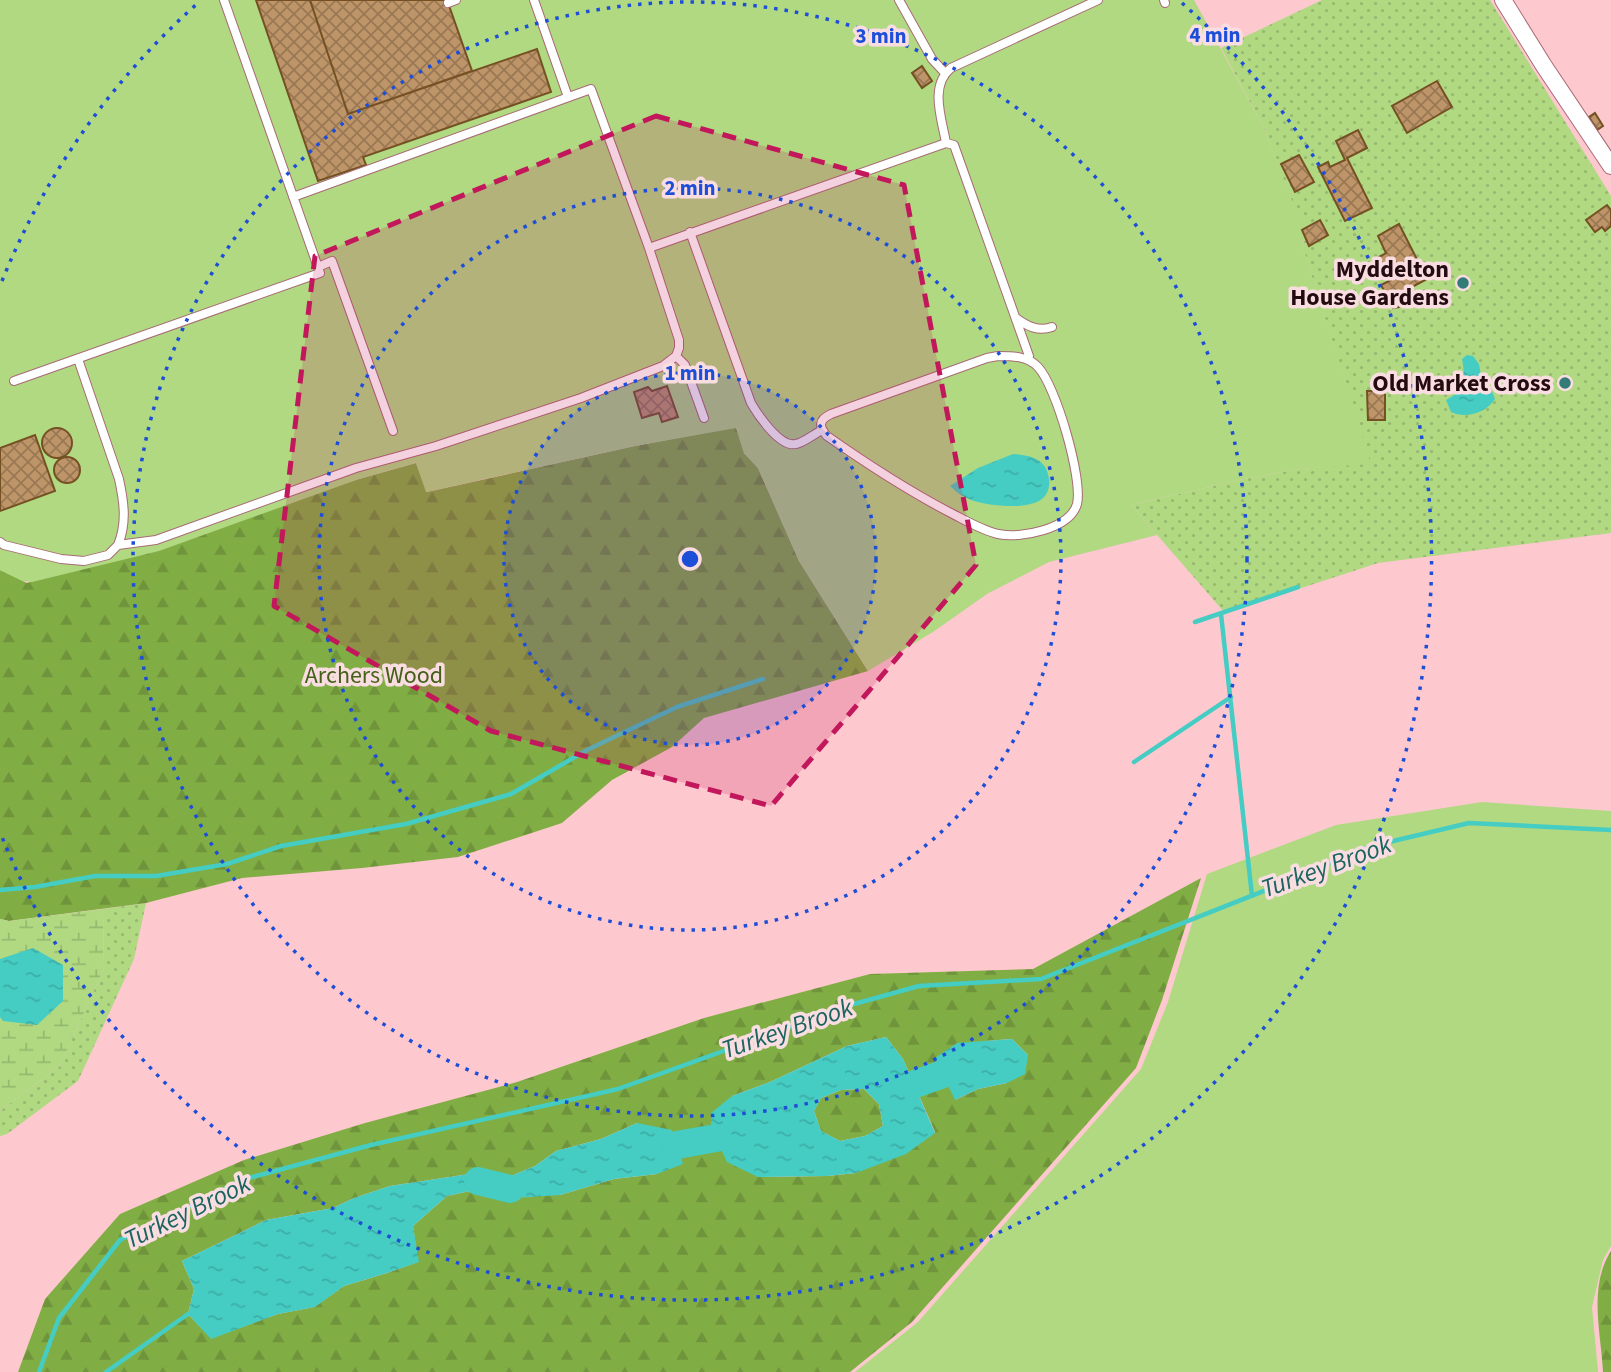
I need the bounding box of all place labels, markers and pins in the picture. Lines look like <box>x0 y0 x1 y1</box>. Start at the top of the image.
place label: Myddelton House Gardens <box>1290 252 1449 315</box>
marker: Myddelton House Gardens <box>1455 275 1471 291</box>
place label: Old Market Cross <box>1372 366 1551 401</box>
marker: Old Market Cross <box>1557 375 1573 391</box>
centre of rings <box>678 547 702 571</box>

